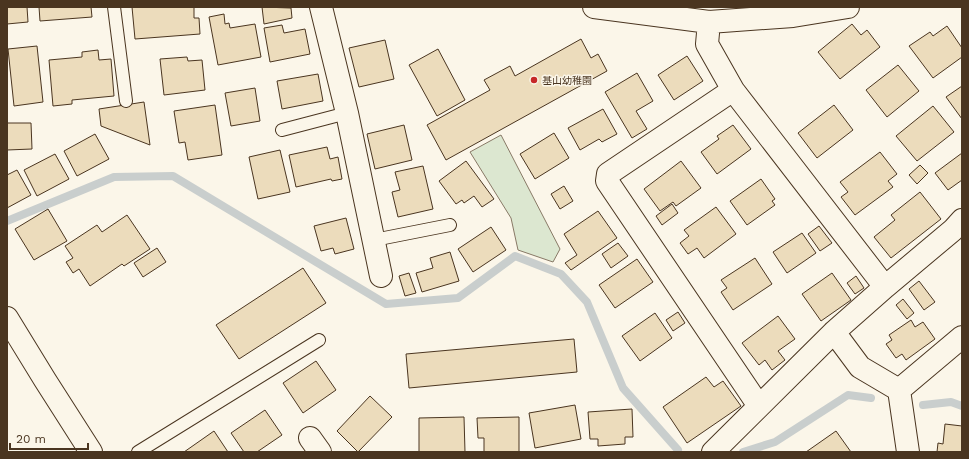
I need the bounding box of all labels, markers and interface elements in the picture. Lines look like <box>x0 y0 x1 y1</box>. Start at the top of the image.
marker: 基山幼稚園 <box>529 75 539 85</box>
place label: 基山幼稚園 <box>542 75 592 86</box>
scale bar <box>10 425 88 451</box>
text: 20 m <box>16 432 46 446</box>

